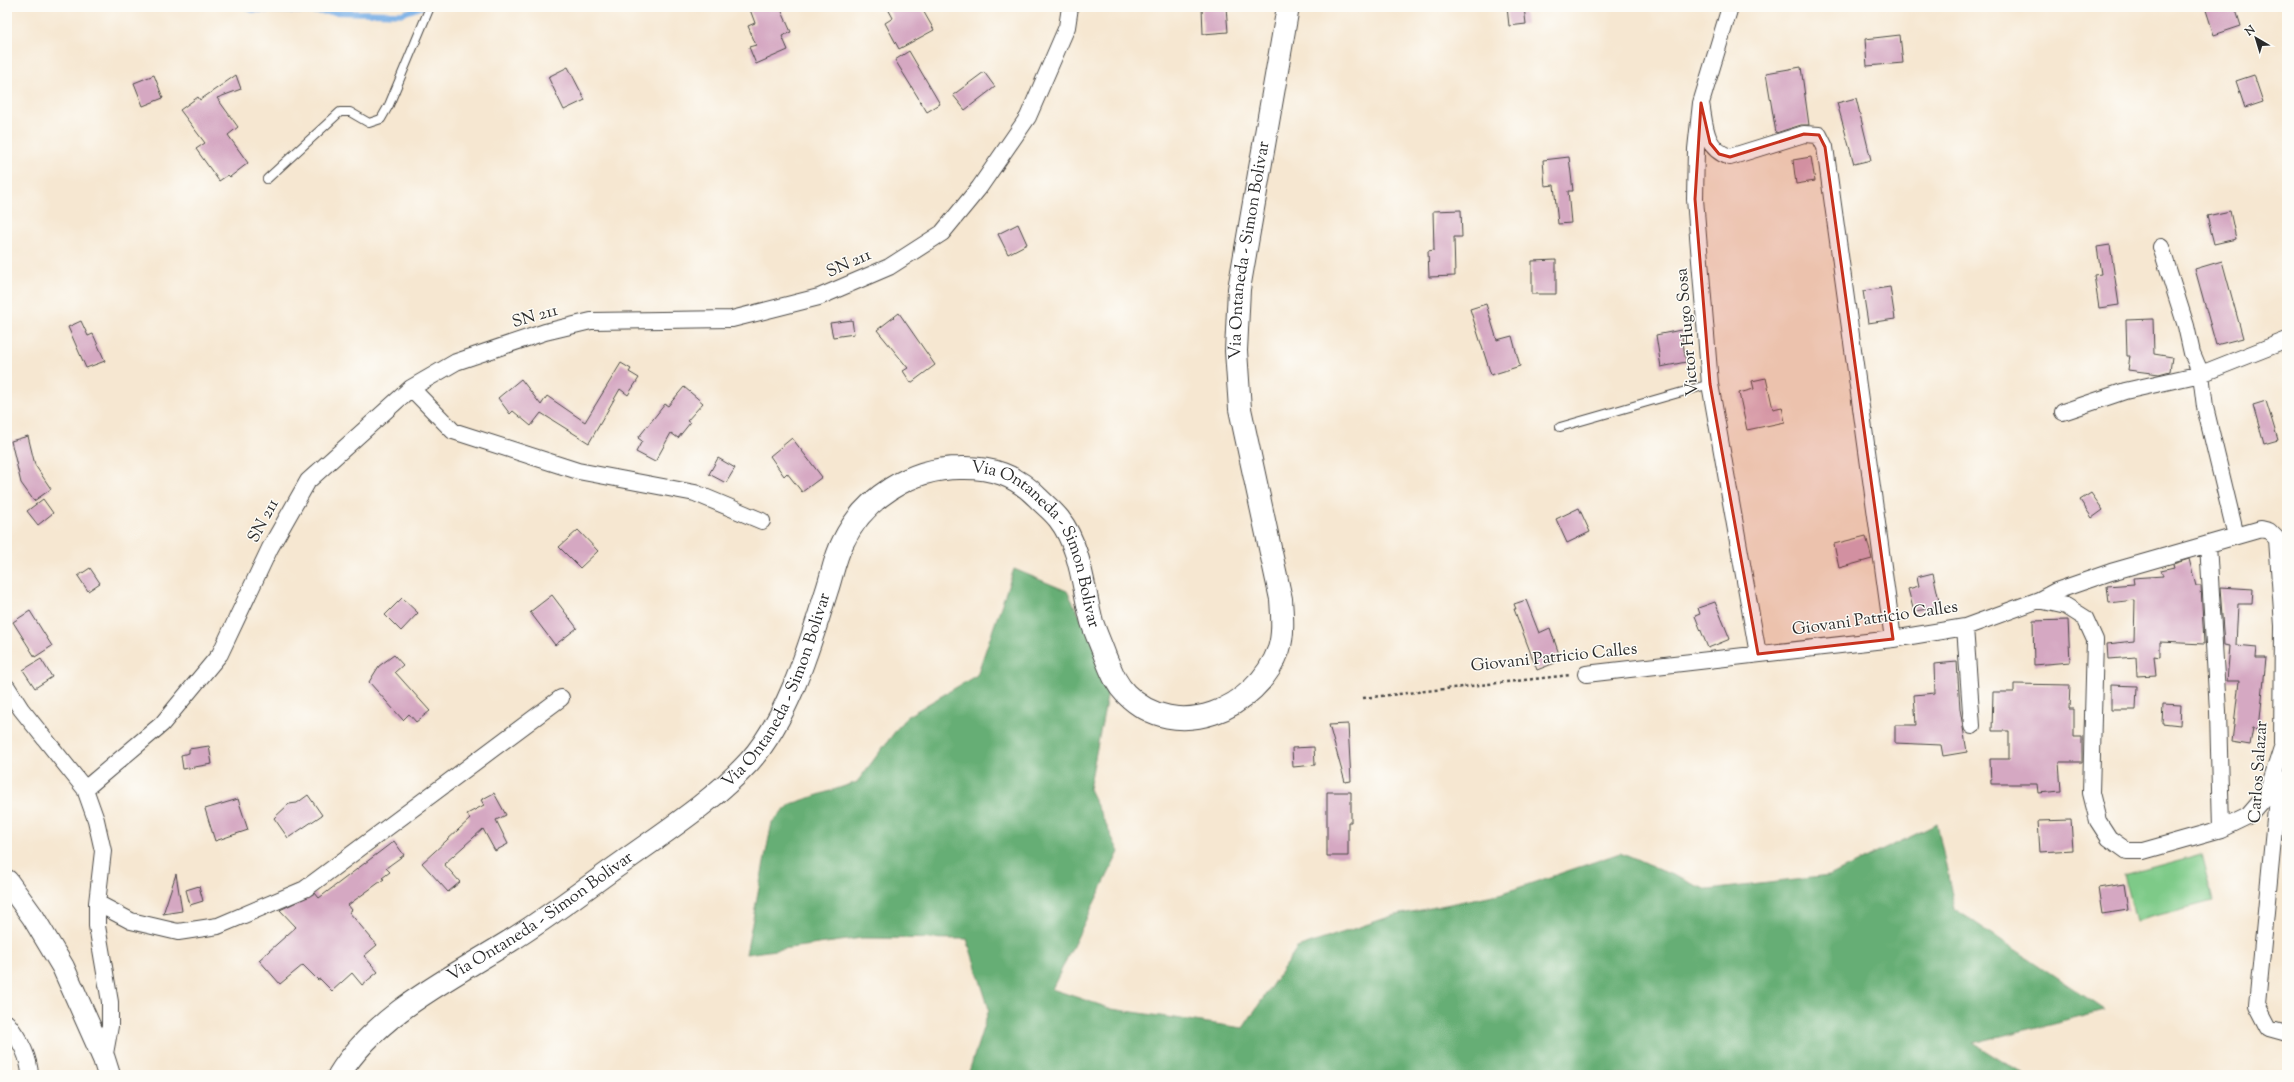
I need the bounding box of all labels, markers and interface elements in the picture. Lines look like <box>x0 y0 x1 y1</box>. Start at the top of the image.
north arrow <box>2236 18 2276 58</box>
text: N <box>2241 22 2259 41</box>
street label: Via Ontaneda - Simon Bolivar <box>1224 139 1277 360</box>
street label: SN 211 <box>823 243 875 284</box>
street label: Victor Hugo Sosa <box>1670 267 1706 397</box>
street label: SN 211 <box>509 299 561 335</box>
street label: Via Ontaneda - Simon Bolivar <box>970 456 1105 632</box>
street label: SN 211 <box>242 495 286 547</box>
street label: Via Ontaneda - Simon Bolivar <box>717 589 837 794</box>
street label: Giovani Patricio Calles <box>1791 595 1960 643</box>
street label: Giovani Patricio Calles <box>1470 637 1639 679</box>
street label: Carlos Salazar <box>2243 719 2275 824</box>
street label: Via Ontaneda - Simon Bolivar <box>443 846 639 988</box>

